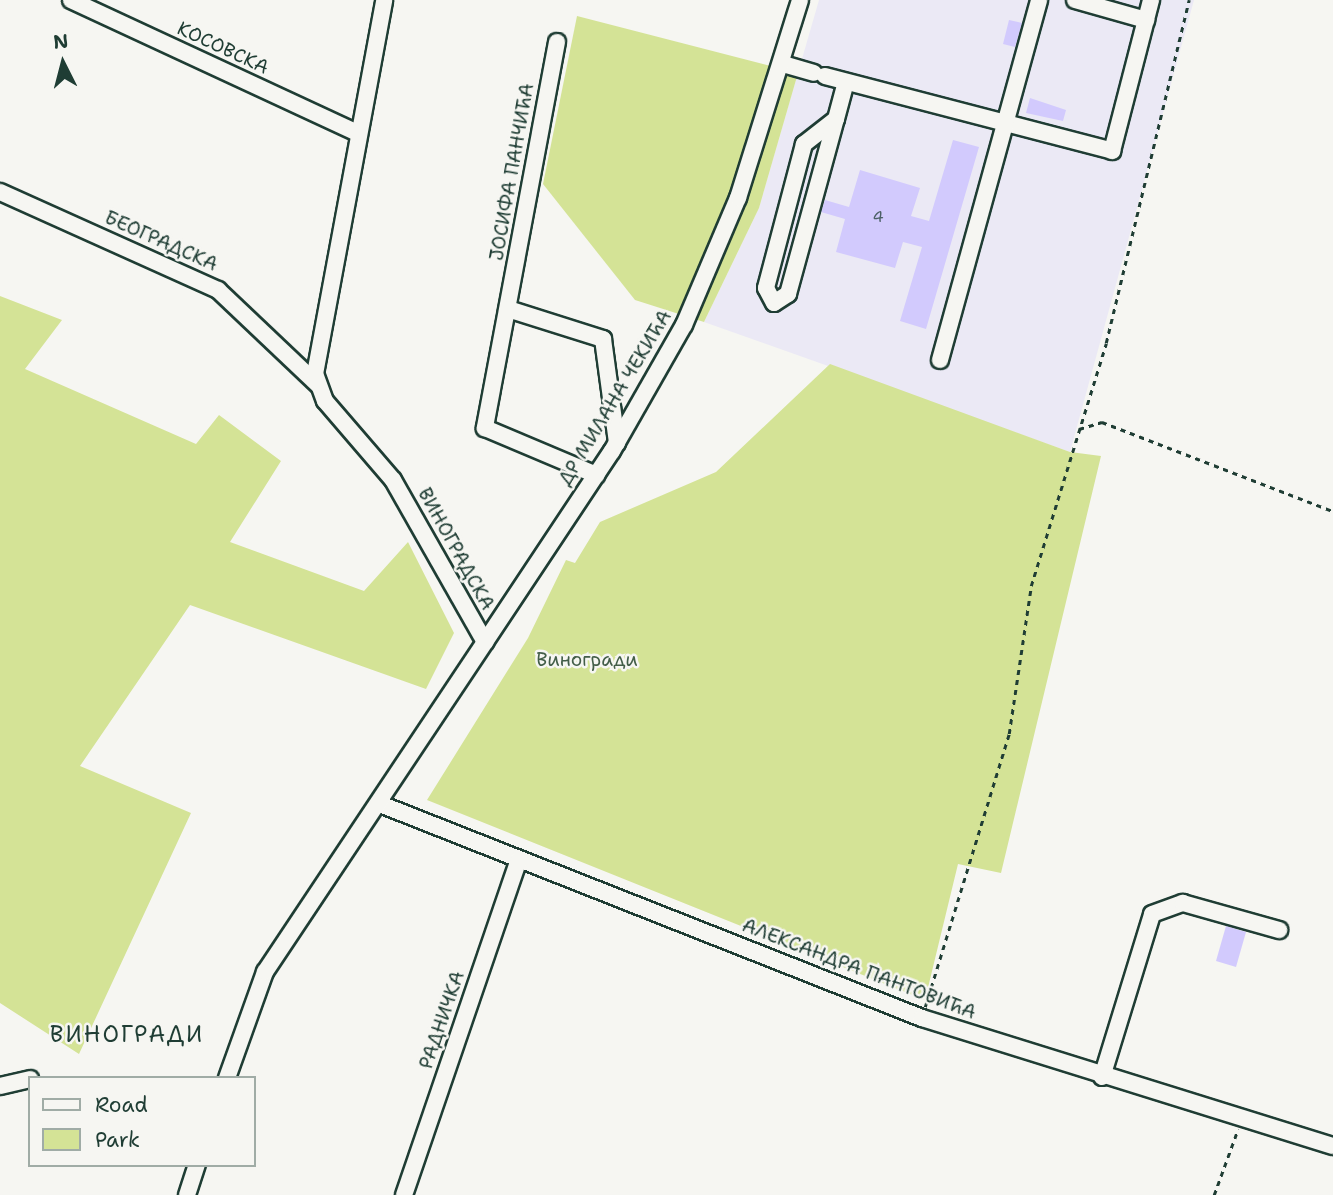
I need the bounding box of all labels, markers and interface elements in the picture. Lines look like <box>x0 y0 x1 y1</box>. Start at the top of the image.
street label: КОСОВСКА <box>174 17 272 79</box>
north arrow <box>28 28 98 98</box>
text: N <box>52 28 70 55</box>
street label: ЈОСИФА ПАНЧИЋА <box>485 81 539 263</box>
street label: БЕОГРАДСКА <box>101 206 221 276</box>
house number: 4 <box>872 207 884 227</box>
street label: ДР МИЛАНА ЧЕКИЋА <box>554 306 676 490</box>
street label: ВИНОГРАДСКА <box>413 484 499 614</box>
park label: Виногради <box>536 649 638 671</box>
street label: АЛЕКСАНДРА ПАНТОВИЋА <box>739 914 979 1024</box>
street label: РАДНИЧКА <box>415 968 469 1072</box>
district label: ВИНОГРАДИ <box>51 1020 203 1048</box>
legend <box>28 1076 256 1167</box>
text: Road <box>95 1091 148 1119</box>
text: Park <box>95 1126 140 1154</box>

